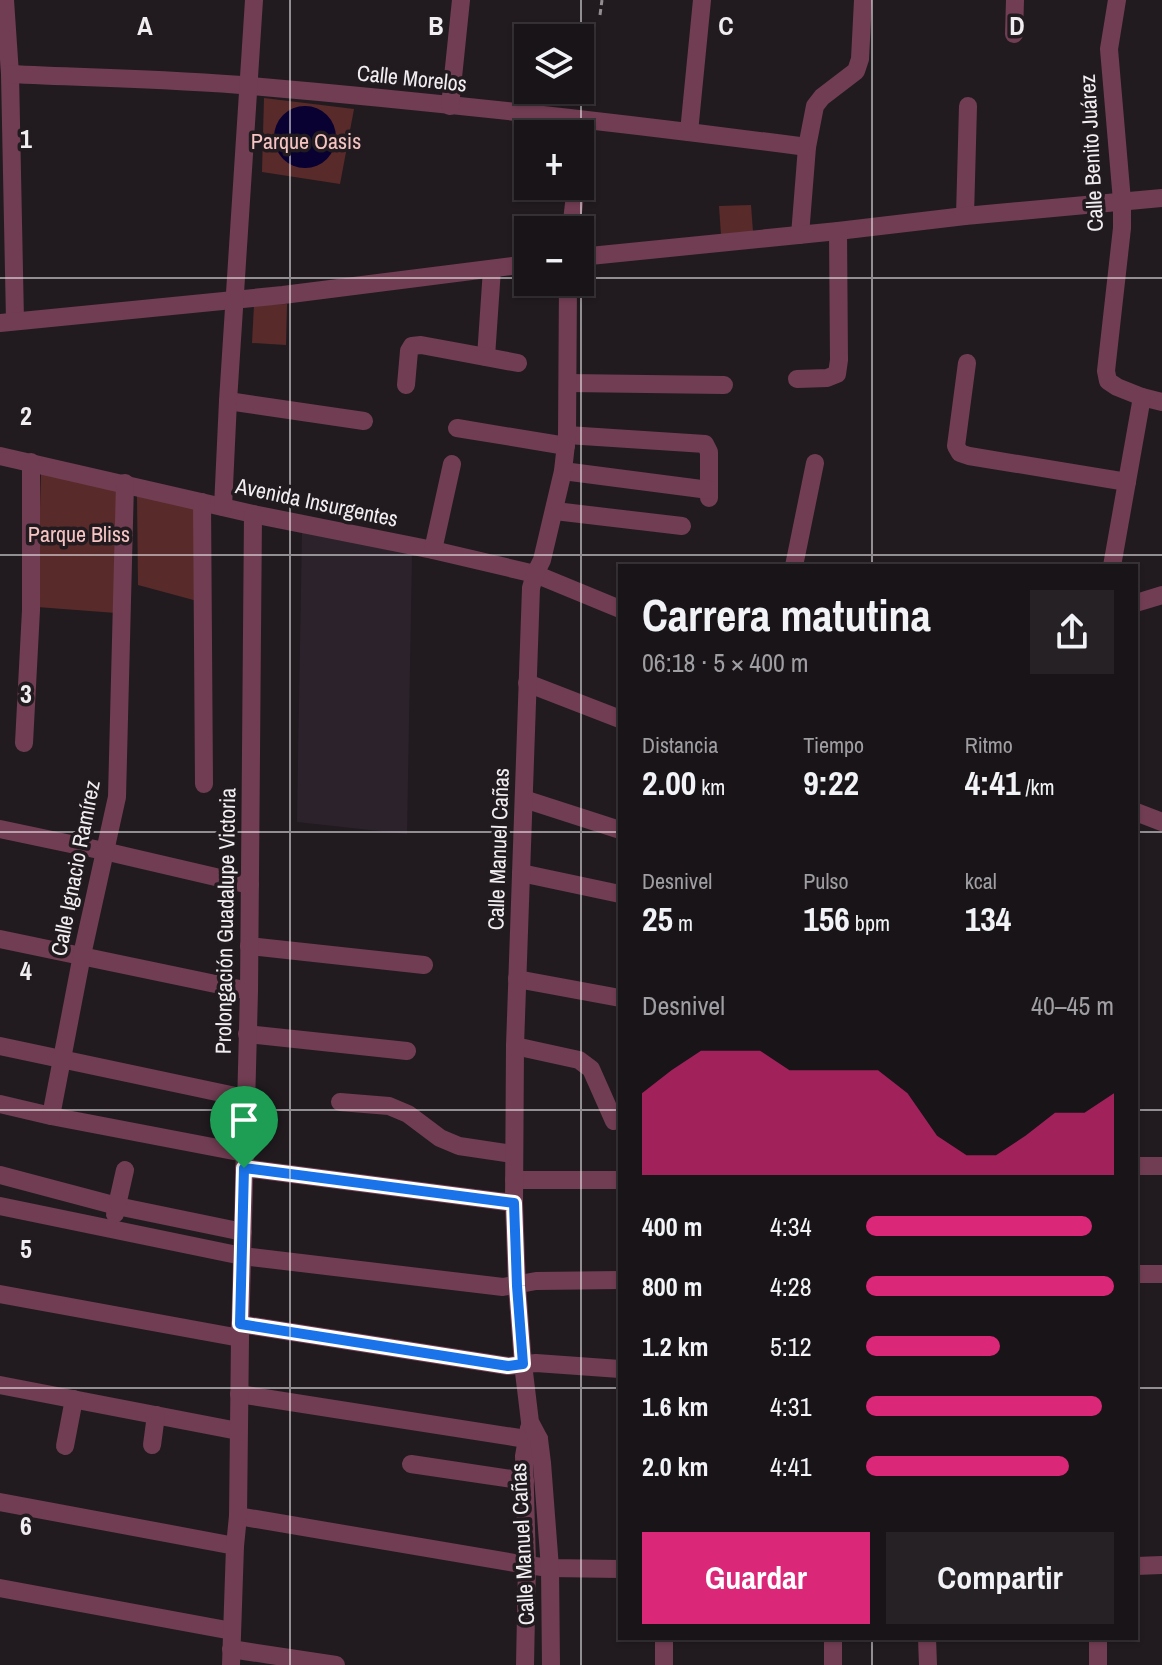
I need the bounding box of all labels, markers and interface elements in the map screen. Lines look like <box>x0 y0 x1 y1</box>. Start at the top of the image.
text: A <box>137 8 153 43</box>
text: B <box>428 8 444 43</box>
text: C <box>718 8 734 43</box>
text: D <box>1009 8 1025 43</box>
map controls <box>514 24 594 296</box>
button: layers <box>514 24 594 104</box>
street label: Calle Morelos <box>356 57 468 99</box>
street label: Calle Benito Juárez <box>1072 74 1110 232</box>
button: + <box>514 120 594 200</box>
text: 1 <box>20 121 32 156</box>
park label: Parque Oasis <box>251 126 361 156</box>
button: − <box>514 216 594 296</box>
text: 2 <box>20 398 32 433</box>
street label: Avenida Insurgentes <box>232 470 401 534</box>
park label: Parque Bliss <box>28 519 130 549</box>
text: Carrera matutina <box>642 585 931 645</box>
button: share <box>1030 590 1114 674</box>
text: 06:18 · 5 × 400 m <box>642 645 809 680</box>
text: 3 <box>20 676 32 711</box>
text: Distancia <box>642 730 718 760</box>
text: Tiempo <box>803 730 864 760</box>
text: Ritmo <box>965 730 1013 760</box>
text: 2.00 <box>642 760 696 806</box>
text: 9:22 <box>803 760 859 806</box>
text: 4:41 <box>965 760 1020 806</box>
street label: Calle Manuel Cañas <box>480 767 516 931</box>
text: km <box>696 772 725 802</box>
text: /km <box>1020 772 1055 802</box>
street label: Calle Ignacio Ramírez <box>43 778 107 958</box>
street label: Prolongación Guadalupe Victoria <box>208 788 242 1054</box>
text: Desnivel <box>642 866 712 896</box>
text: Pulso <box>803 866 848 896</box>
text: kcal <box>965 866 997 896</box>
text: 25 <box>642 896 673 942</box>
text: 156 <box>803 896 850 942</box>
text: 134 <box>965 896 1011 942</box>
text: m <box>673 908 693 938</box>
text: bpm <box>850 908 890 938</box>
text: 4 <box>20 953 32 988</box>
text: Desnivel <box>642 988 725 1023</box>
text: 40–45 m <box>1031 988 1114 1023</box>
pin <box>210 1086 278 1168</box>
icon: arrive <box>222 1098 266 1142</box>
text: 400 m <box>642 1209 702 1244</box>
text: 4:34 <box>770 1209 812 1244</box>
text: 5 <box>20 1231 32 1266</box>
text: 800 m <box>642 1269 702 1304</box>
text: 4:28 <box>770 1269 812 1304</box>
text: 1.2 km <box>642 1329 708 1364</box>
text: 5:12 <box>770 1329 812 1364</box>
text: 1.6 km <box>642 1389 708 1424</box>
text: 4:31 <box>770 1389 812 1424</box>
text: 2.0 km <box>642 1449 708 1484</box>
text: 4:41 <box>770 1449 812 1484</box>
street label: Calle Manuel Cañas <box>503 1462 541 1626</box>
text: 6 <box>20 1508 32 1543</box>
button: Guardar <box>642 1532 870 1624</box>
button: Compartir <box>886 1532 1114 1624</box>

